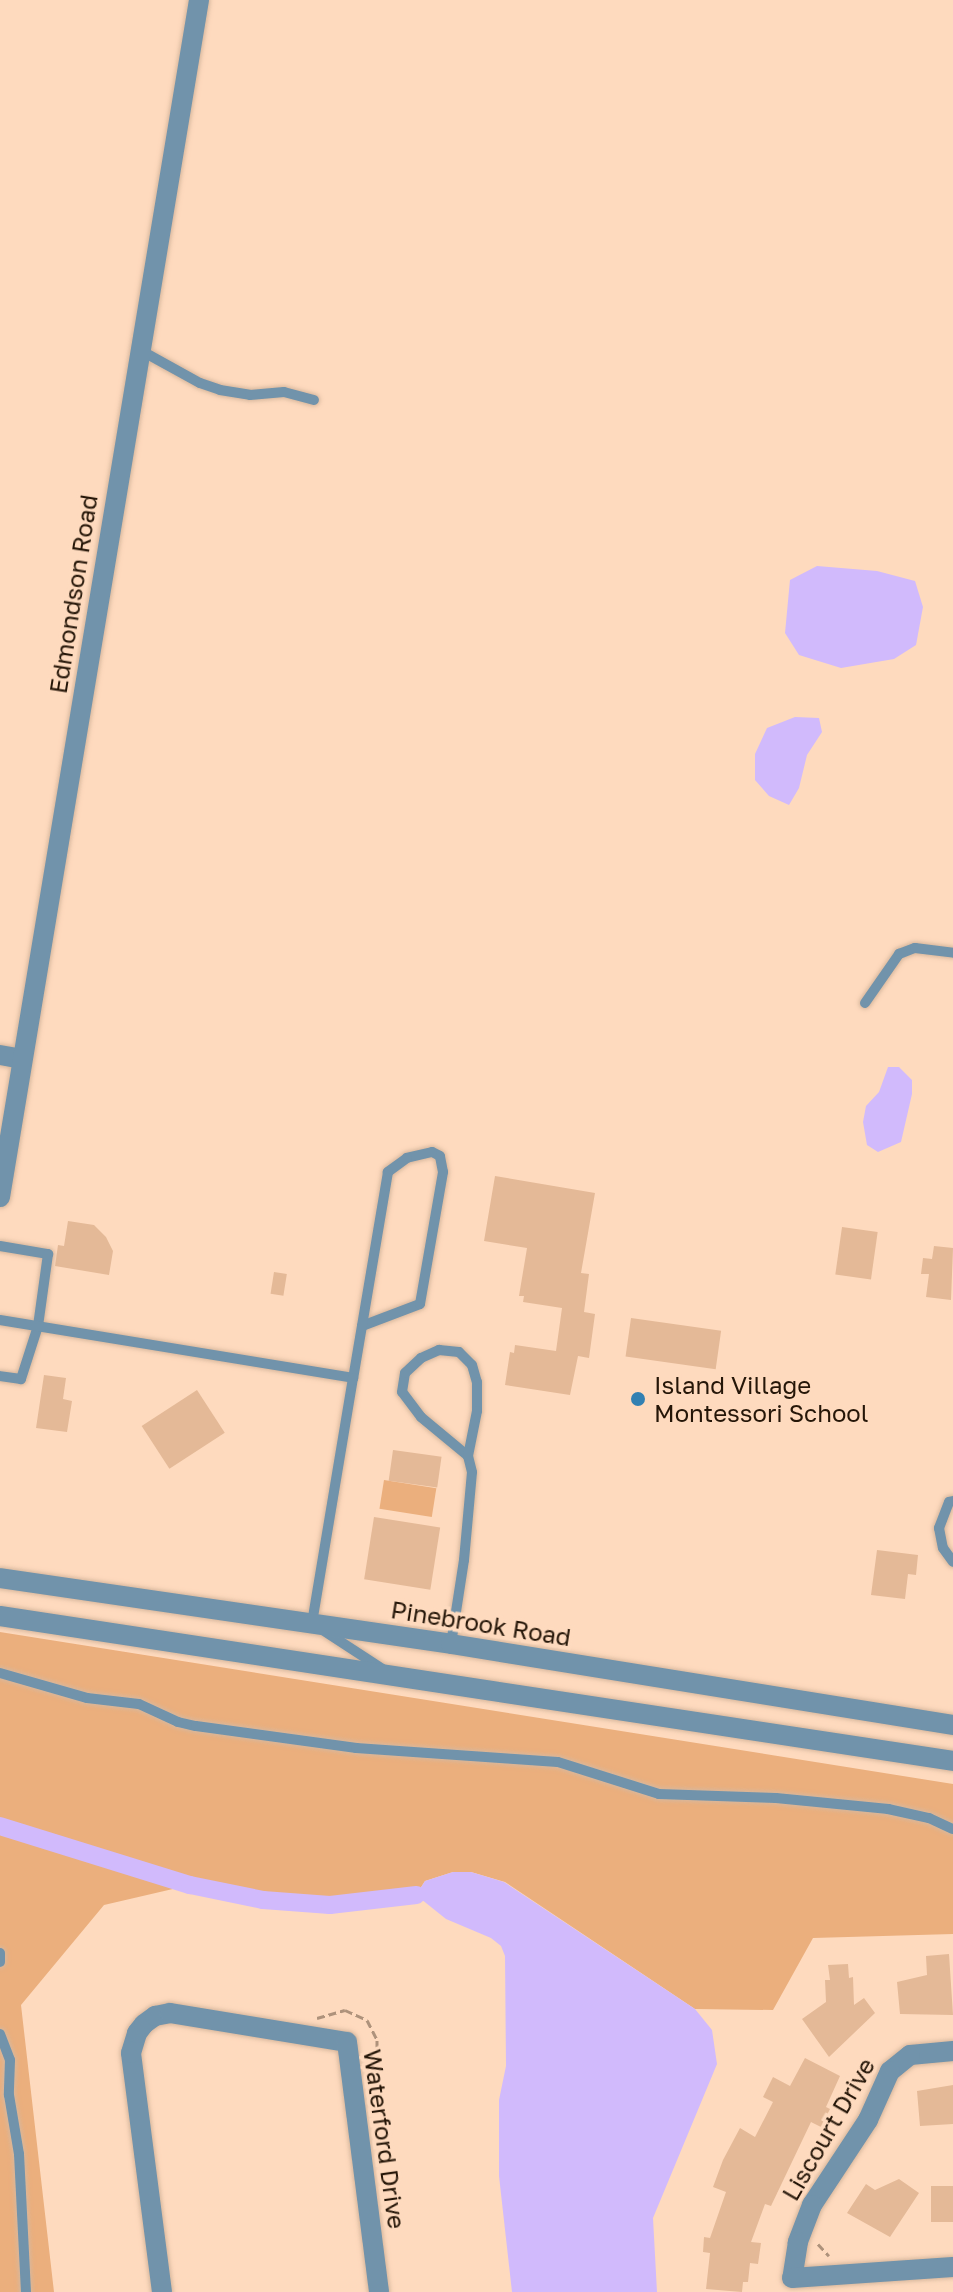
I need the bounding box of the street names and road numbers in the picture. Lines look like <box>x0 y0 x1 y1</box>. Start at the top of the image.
street label: Edmondson Road <box>43 492 103 696</box>
street label: Pinebrook Road <box>389 1595 573 1651</box>
street label: Waterford Drive <box>358 2047 412 2231</box>
street label: Liscourt Drive <box>776 2053 880 2205</box>

